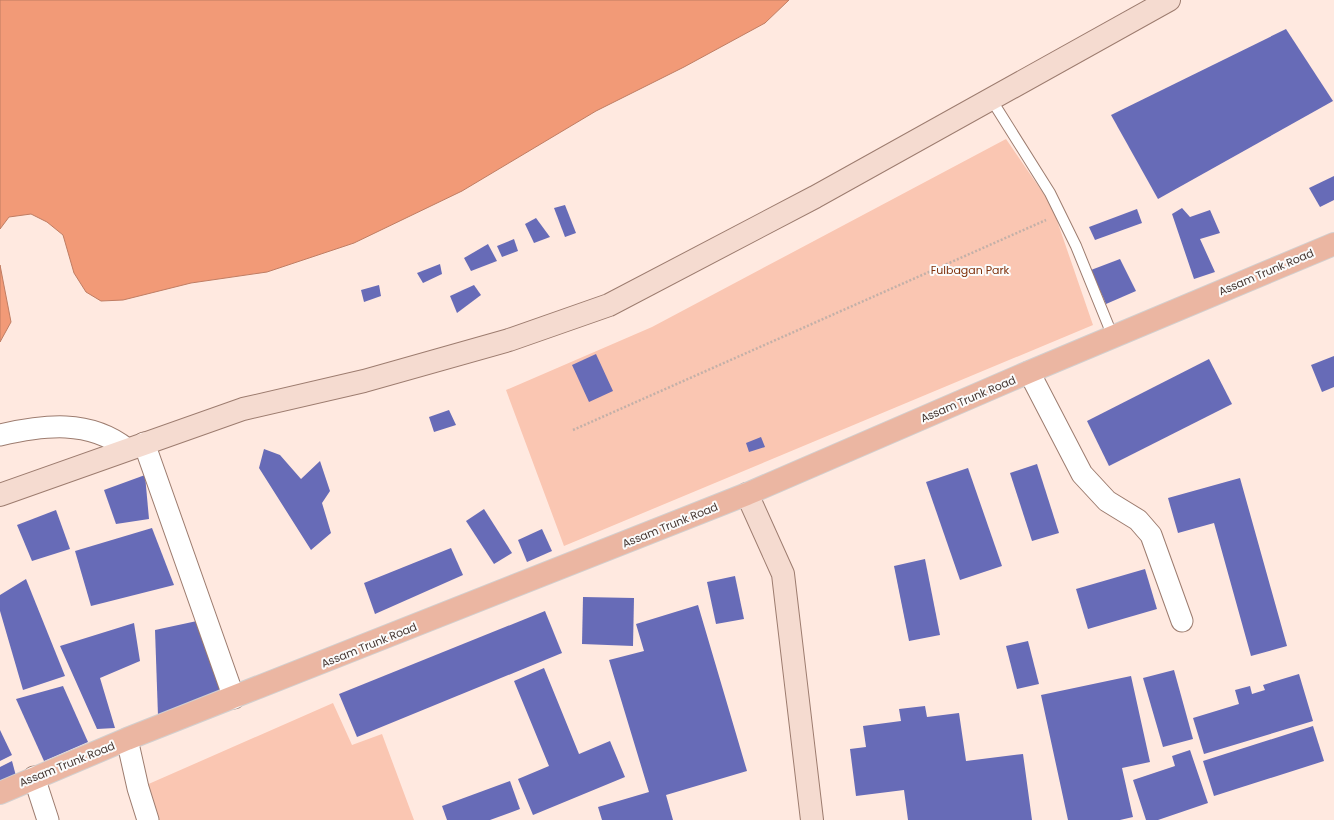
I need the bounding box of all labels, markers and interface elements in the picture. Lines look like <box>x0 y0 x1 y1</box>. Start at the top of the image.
street label: Assam Trunk Road <box>1216 245 1316 299</box>
park label: Fulbagan Park <box>931 262 1010 278</box>
street label: Assam Trunk Road <box>918 372 1018 426</box>
street label: Assam Trunk Road <box>620 498 720 552</box>
street label: Assam Trunk Road <box>319 618 419 672</box>
street label: Assam Trunk Road <box>17 737 117 791</box>

